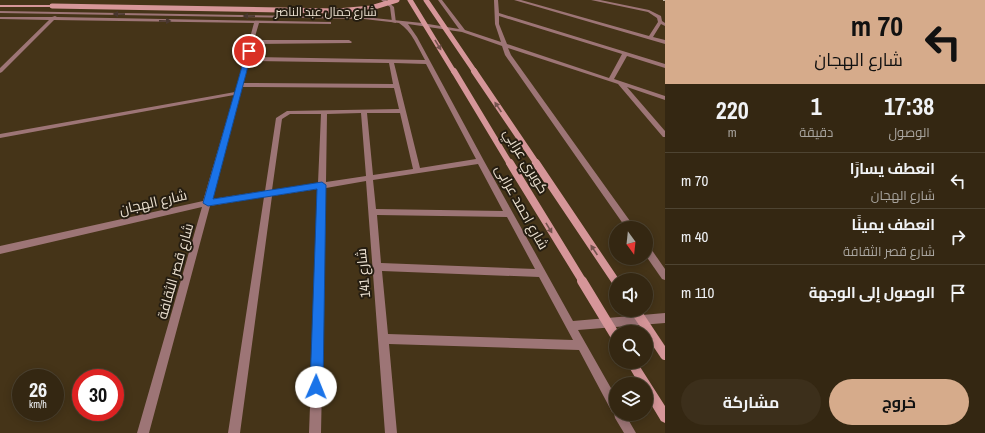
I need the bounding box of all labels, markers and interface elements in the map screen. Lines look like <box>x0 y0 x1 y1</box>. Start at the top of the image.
street label: شارع جمال عبد الناصر <box>274 4 377 20</box>
text: 70 m <box>851 7 903 45</box>
one-way arrow <box>113 10 125 17</box>
one-way arrow <box>242 13 255 19</box>
icon: left <box>917 16 969 68</box>
one-way arrow <box>159 18 172 24</box>
pin <box>232 34 266 68</box>
one-way arrow <box>434 39 441 51</box>
icon: arrive <box>238 40 260 62</box>
text: شارع الهجان <box>814 47 903 72</box>
text: 1 <box>811 90 822 122</box>
text: 17:38 <box>884 90 934 122</box>
text: 220 <box>716 94 749 126</box>
one-way arrow <box>494 102 502 112</box>
text: m <box>728 124 737 141</box>
text: دقيقة <box>799 124 833 141</box>
text: الوصول <box>888 124 930 141</box>
street label: كوبري عرابي <box>497 125 552 198</box>
text: انعطف يسارًا <box>850 158 935 179</box>
street label: شارع احمد عرابى <box>491 161 553 253</box>
text: 70 m <box>681 170 708 191</box>
icon: left <box>947 170 969 192</box>
street label: شارع الهجان <box>117 185 189 219</box>
text: شارع الهجان <box>871 187 935 204</box>
text: انعطف يمينًا <box>852 214 935 235</box>
street label: شارع قصر الثقافة <box>153 221 197 321</box>
north arrow <box>609 221 653 265</box>
map controls <box>609 221 653 421</box>
one-way arrow <box>546 222 553 234</box>
text: 40 m <box>681 226 708 247</box>
icon: right <box>947 226 969 248</box>
text: شارع قصر الثقافة <box>843 243 935 260</box>
one-way arrow <box>590 245 598 255</box>
street label: شارع 141 <box>352 248 374 298</box>
button: sound <box>609 273 653 317</box>
text: 110 m <box>681 282 714 303</box>
text: الوصول إلى الوجهة <box>809 282 935 303</box>
icon: arrive <box>947 282 969 304</box>
button: search <box>609 325 653 369</box>
position arrow <box>295 366 337 408</box>
speed limit sign: 30 <box>72 369 124 421</box>
text: 26 <box>29 376 47 403</box>
button: layers <box>609 377 653 421</box>
button: مشاركة <box>681 379 821 425</box>
button: خروج <box>829 379 969 425</box>
text: km/h <box>29 398 47 411</box>

